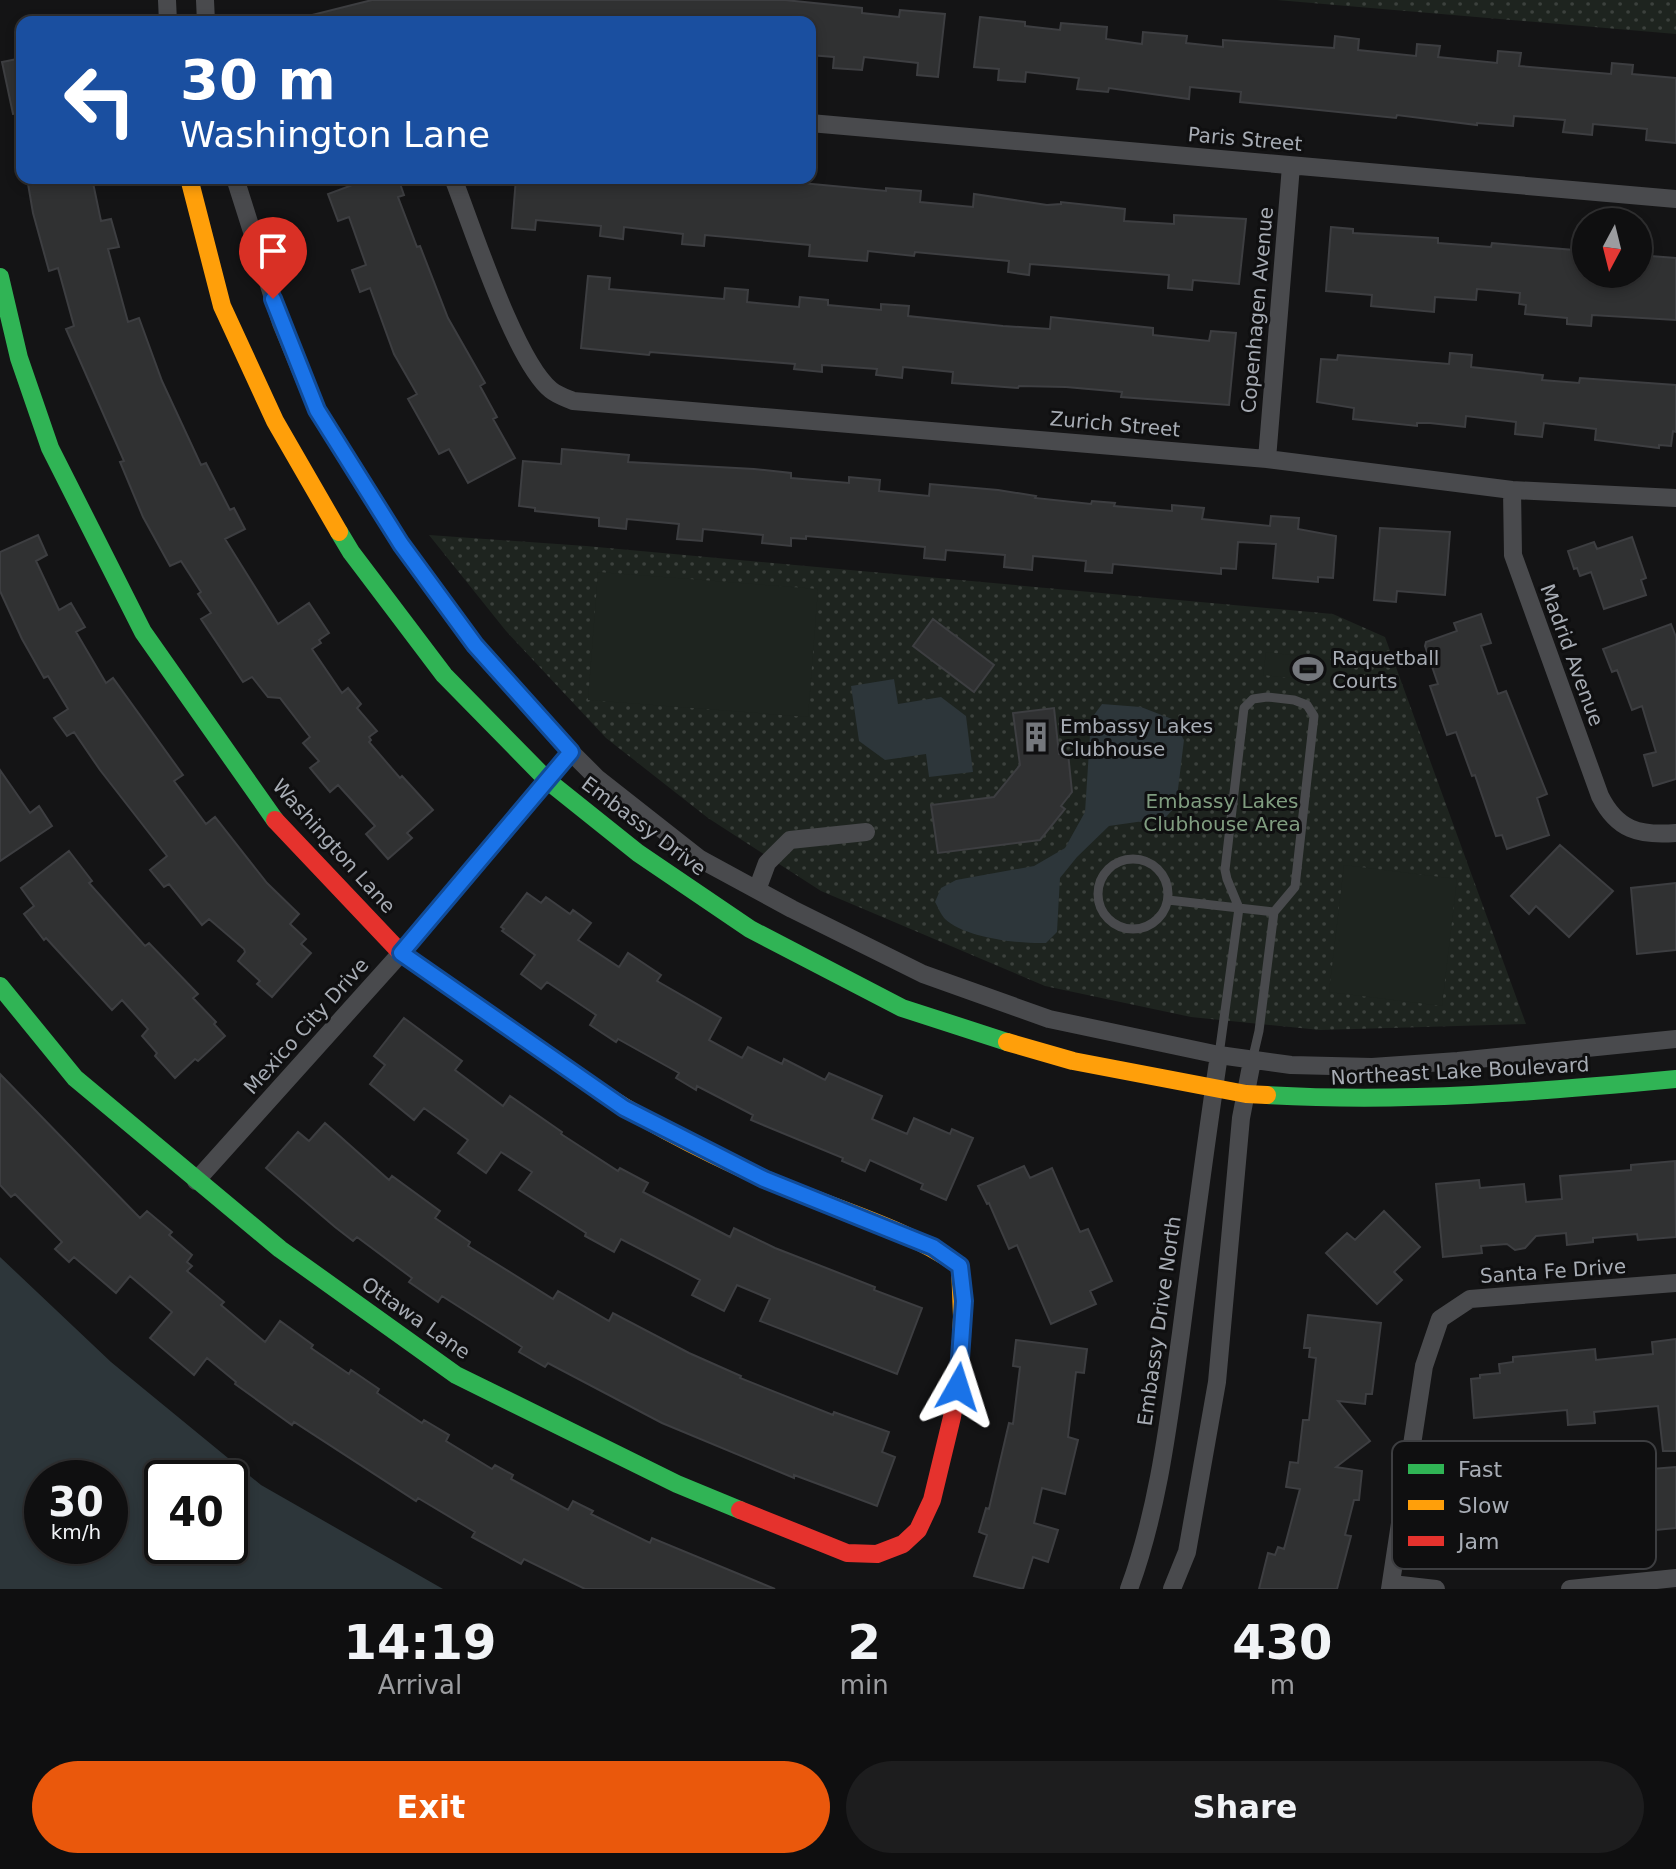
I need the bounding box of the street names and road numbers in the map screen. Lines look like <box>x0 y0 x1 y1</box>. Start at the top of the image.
street label: Paris Street <box>1187 122 1303 156</box>
street label: Copenhagen Avenue <box>1236 206 1278 414</box>
street label: Zurich Street <box>1049 406 1181 442</box>
street label: Madrid Avenue <box>1535 581 1609 729</box>
street label: Embassy Drive <box>577 771 711 881</box>
street label: Washington Lane <box>267 774 401 918</box>
street label: Mexico City Drive <box>239 953 373 1099</box>
street label: Northeast Lake Boulevard <box>1330 1052 1590 1090</box>
street label: Embassy Drive North <box>1132 1215 1186 1427</box>
street label: Santa Fe Drive <box>1479 1254 1627 1288</box>
street label: Ottawa Lane <box>357 1272 475 1364</box>

